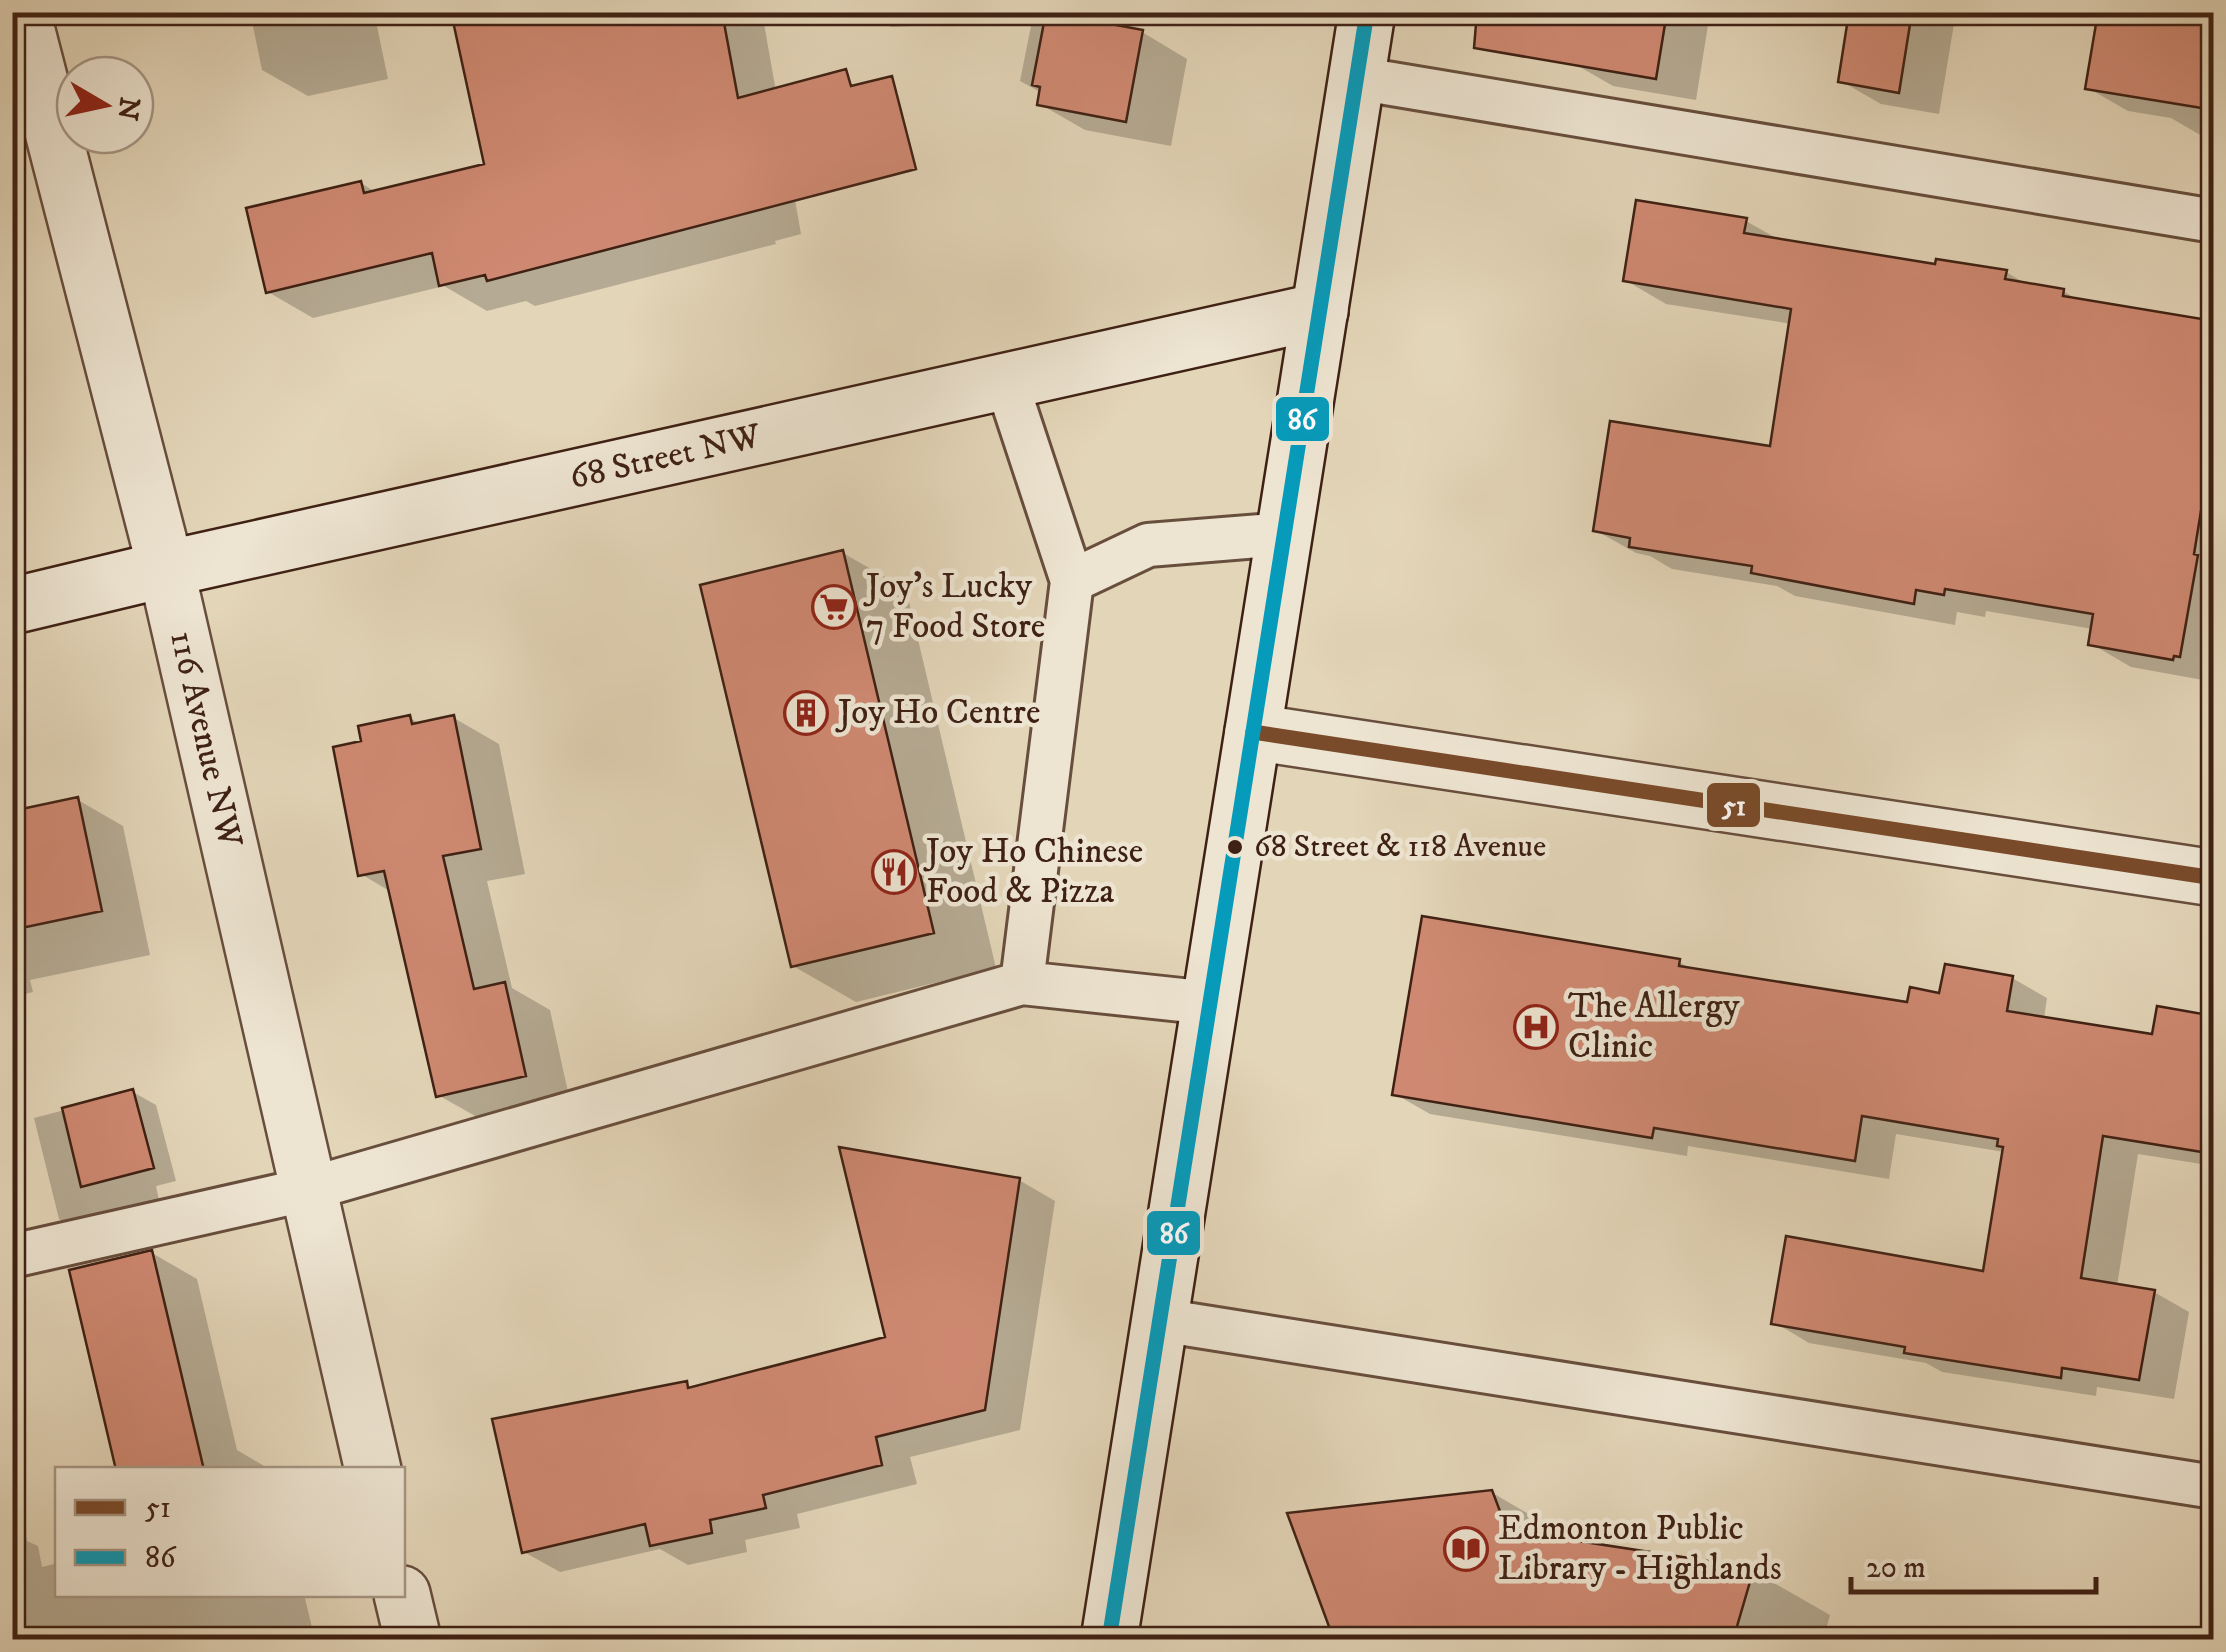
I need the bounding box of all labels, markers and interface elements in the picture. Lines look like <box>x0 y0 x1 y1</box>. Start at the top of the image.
north arrow <box>55 55 155 155</box>
text: N <box>109 95 147 123</box>
line badge: 86 <box>1274 395 1331 443</box>
text: 86 <box>1288 403 1318 438</box>
street label: 68 Street NW <box>566 414 766 500</box>
place label: Joy's Lucky 7 Food Store <box>863 565 1045 649</box>
supermarket icon: Joy's Lucky 7 Food Store <box>811 584 857 630</box>
street label: 116 Avenue NW <box>159 627 251 853</box>
building icon: Joy Ho Centre <box>783 690 829 736</box>
place label: Joy Ho Centre <box>835 691 1040 735</box>
line badge: 51 <box>1705 781 1762 829</box>
text: 51 <box>1721 789 1746 824</box>
place label: 68 Street & 118 Avenue <box>1254 827 1546 867</box>
place label: Joy Ho Chinese Food & Pizza <box>923 830 1143 914</box>
marker: 68 Street & 118 Avenue <box>1225 837 1245 857</box>
restaurant icon: Joy Ho Chinese Food & Pizza <box>871 849 917 895</box>
place label: The Allergy Clinic <box>1568 985 1740 1069</box>
hospital icon: The Allergy Clinic <box>1513 1004 1559 1050</box>
line badge: 86 <box>1145 1209 1202 1257</box>
text: 86 <box>1160 1217 1190 1252</box>
legend <box>55 1467 405 1597</box>
text: 51 <box>145 1490 171 1527</box>
place label: Edmonton Public Library - Highlands <box>1498 1507 1782 1591</box>
library icon: Edmonton Public Library - Highlands <box>1443 1526 1489 1572</box>
scale bar <box>1851 1532 2096 1594</box>
text: 86 <box>145 1540 177 1577</box>
text: 20 m <box>1866 1550 1926 1587</box>

